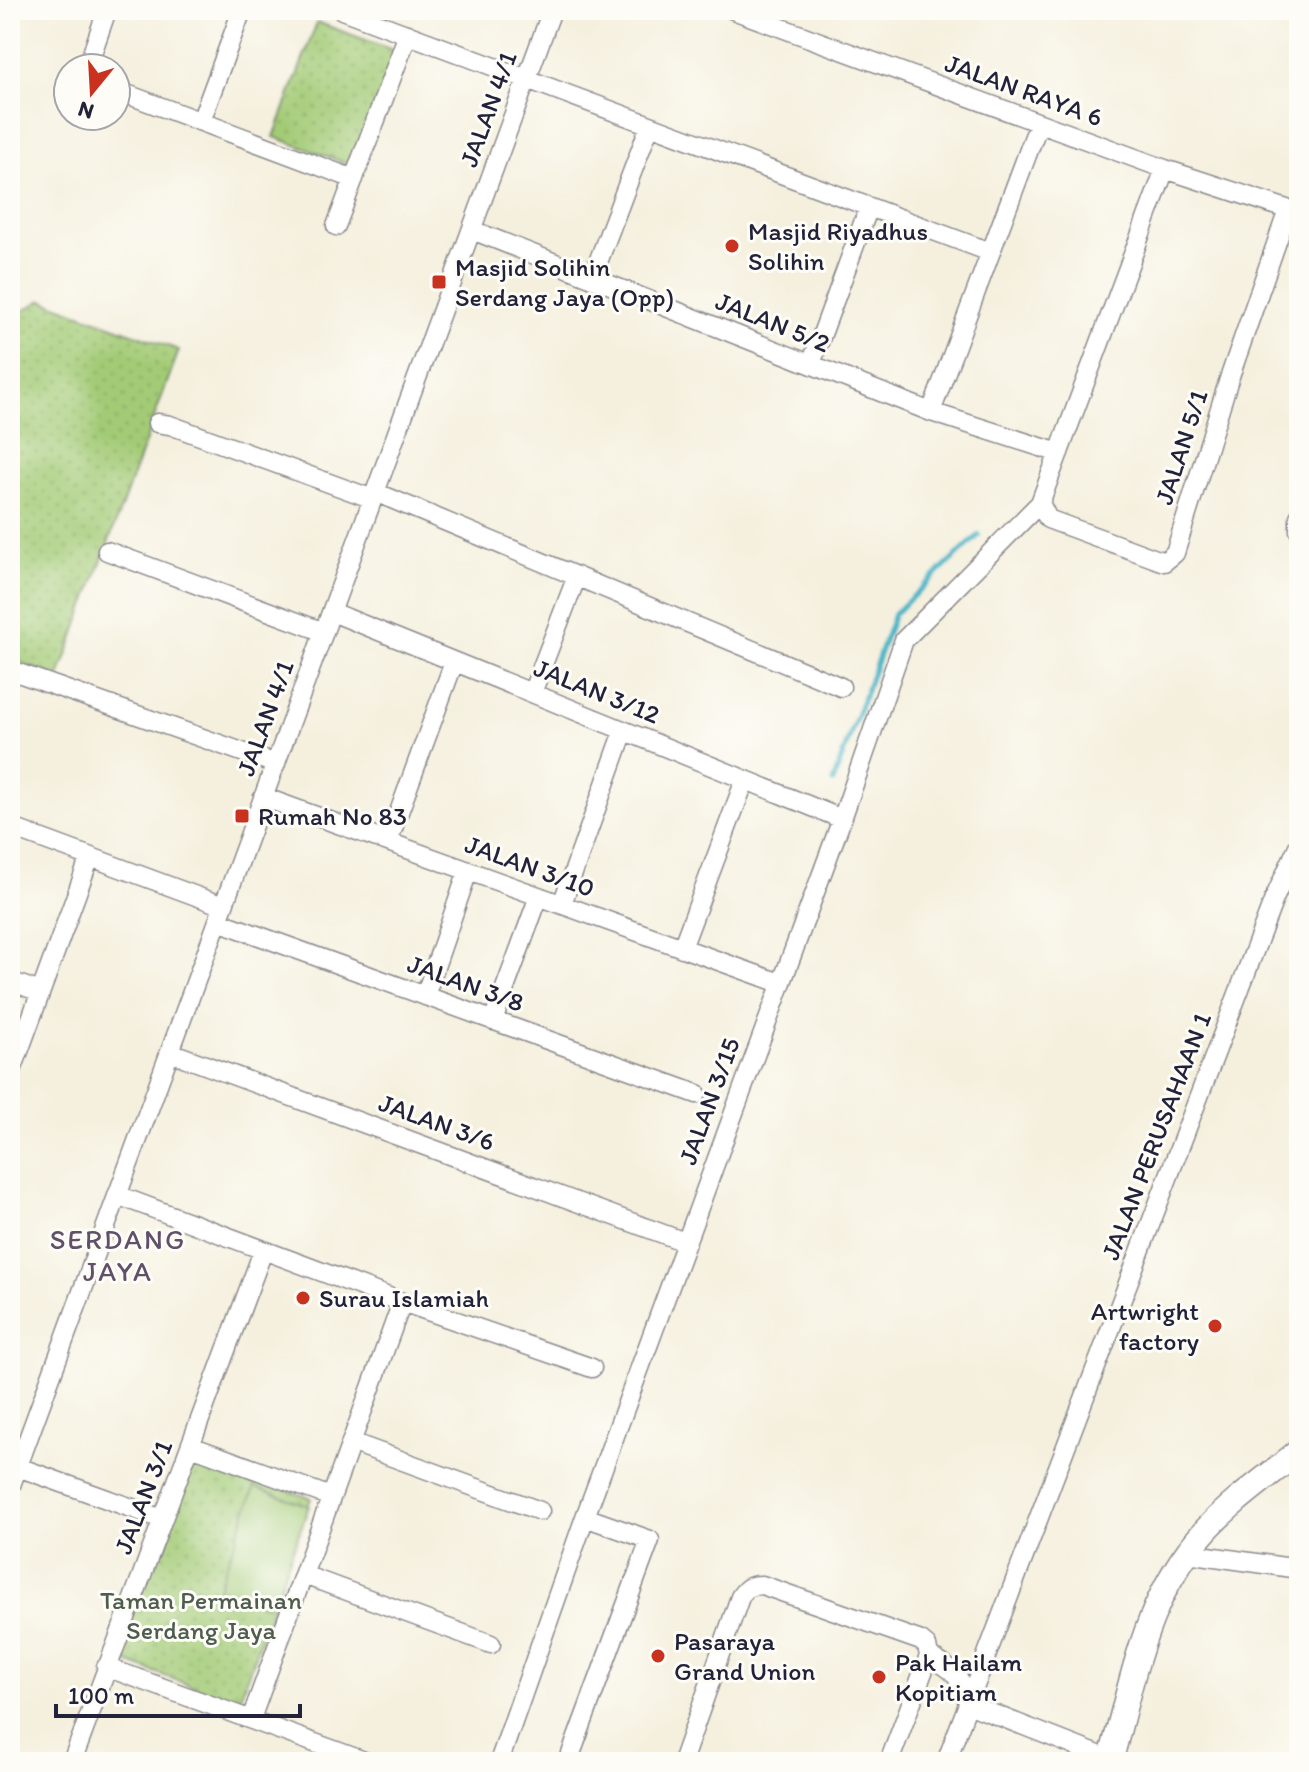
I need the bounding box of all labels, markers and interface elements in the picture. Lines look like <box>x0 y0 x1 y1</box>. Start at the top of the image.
street label: JALAN 4/1 <box>452 47 524 171</box>
street label: JALAN RAYA 6 <box>941 47 1107 133</box>
north arrow <box>52 52 132 132</box>
text: N <box>75 95 97 126</box>
place label: Masjid Riyadhus Solihin <box>748 215 928 277</box>
marker: Masjid Riyadhus Solihin <box>723 237 741 255</box>
place label: Masjid Solihin Serdang Jaya (Opp) <box>455 251 674 313</box>
marker: Masjid Solihin Serdang Jaya (Opp) <box>430 273 448 291</box>
street label: JALAN 5/2 <box>711 285 835 359</box>
street label: JALAN 5/1 <box>1147 386 1215 508</box>
street label: JALAN 3/12 <box>529 651 665 731</box>
street label: JALAN 4/1 <box>229 656 301 780</box>
place label: Rumah No 83 <box>258 800 407 832</box>
marker: Rumah No 83 <box>233 807 251 825</box>
street label: JALAN 3/10 <box>461 828 599 904</box>
street label: JALAN 3/8 <box>403 947 529 1019</box>
street label: JALAN PERUSAHAAN 1 <box>1094 1008 1218 1264</box>
street label: JALAN 3/15 <box>671 1033 747 1169</box>
street label: JALAN 3/6 <box>375 1086 499 1158</box>
district label: SERDANG JAYA <box>50 1222 186 1288</box>
place label: Surau Islamiah <box>319 1282 489 1314</box>
marker: Surau Islamiah <box>294 1289 312 1307</box>
place label: Artwright factory <box>1091 1295 1199 1357</box>
marker: Artwright factory <box>1206 1317 1224 1335</box>
street label: JALAN 3/1 <box>107 1436 179 1558</box>
park label: Taman Permainan Serdang Jaya <box>100 1584 302 1646</box>
place label: Pasaraya Grand Union <box>674 1625 815 1687</box>
place label: Pak Hailam Kopitiam <box>895 1646 1022 1708</box>
marker: Pasaraya Grand Union <box>649 1647 667 1665</box>
scale bar <box>56 1668 300 1718</box>
marker: Pak Hailam Kopitiam <box>870 1668 888 1686</box>
text: 100 m <box>68 1681 134 1710</box>

